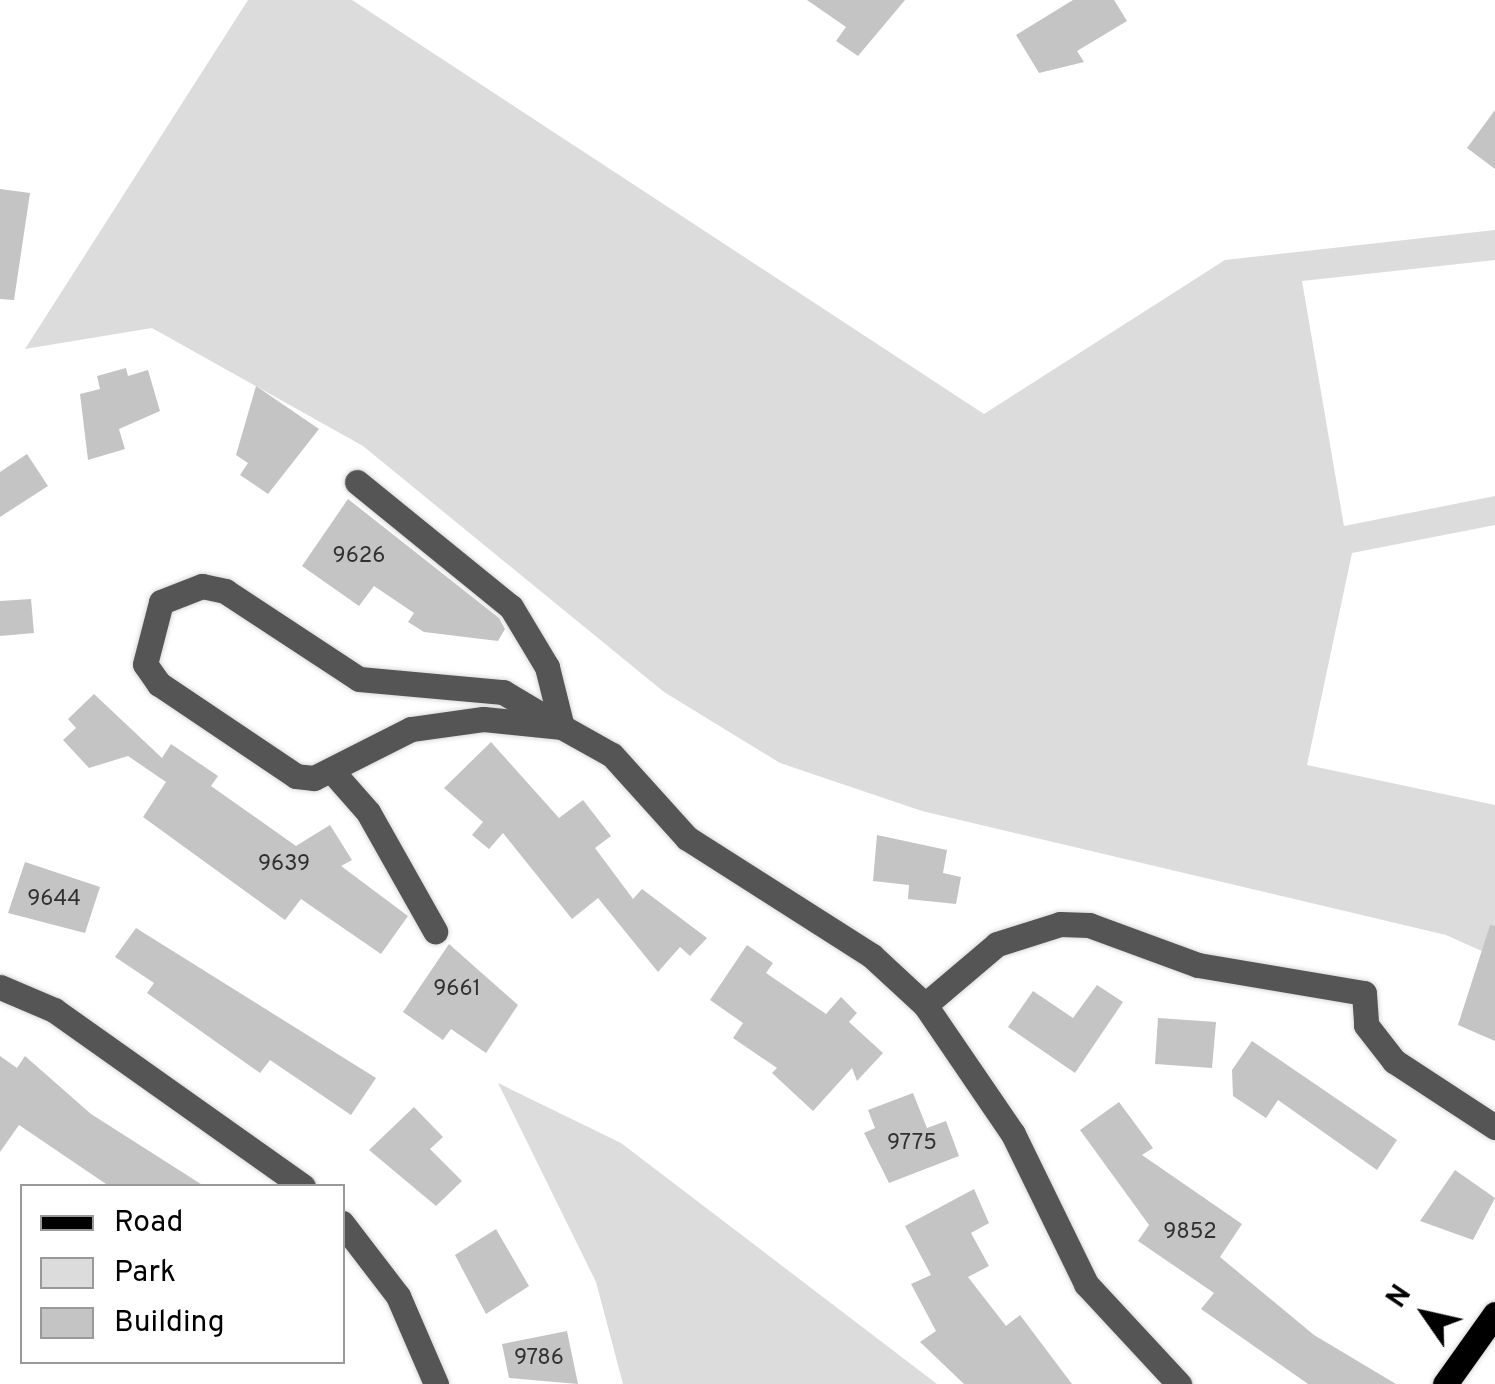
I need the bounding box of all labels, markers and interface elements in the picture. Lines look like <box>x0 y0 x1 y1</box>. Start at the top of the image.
house number: 9626 <box>333 544 385 570</box>
house number: 9639 <box>258 852 310 878</box>
house number: 9644 <box>27 887 81 913</box>
house number: 9661 <box>433 977 481 1003</box>
house number: 9775 <box>887 1131 937 1157</box>
legend <box>20 1184 345 1364</box>
text: Road <box>114 1205 183 1242</box>
house number: 9852 <box>1163 1220 1217 1246</box>
text: Park <box>114 1255 176 1292</box>
north arrow <box>1375 1264 1475 1364</box>
text: N <box>1380 1279 1421 1316</box>
text: Building <box>114 1305 225 1342</box>
house number: 9786 <box>514 1346 564 1372</box>

